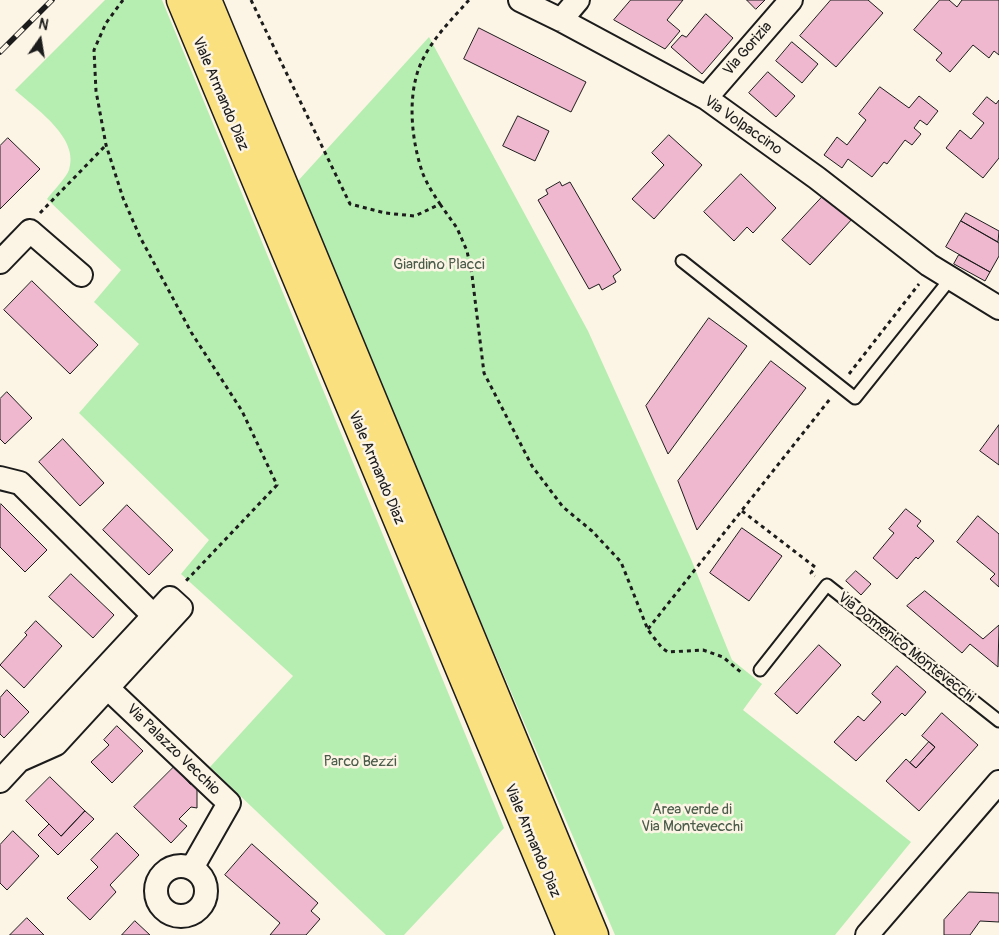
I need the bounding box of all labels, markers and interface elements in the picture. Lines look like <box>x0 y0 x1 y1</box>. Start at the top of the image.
north arrow <box>15 15 65 65</box>
text: N <box>37 16 50 34</box>
street label: Via Gorizia <box>720 18 776 80</box>
street label: Viale Armando Diaz <box>188 35 252 153</box>
street label: Via Volpaccino <box>701 92 785 160</box>
park label: Giardino Placci <box>393 256 485 274</box>
street label: Viale Armando Diaz <box>344 409 408 527</box>
street label: Via Domenico Montevecchi <box>834 589 978 707</box>
street label: Via Palazzo Vecchio <box>122 701 224 799</box>
park label: Parco Bezzi <box>323 753 397 771</box>
street label: Viale Armando Diaz <box>500 782 564 900</box>
park label: Area verde di Via Montevecchi <box>641 801 743 836</box>

